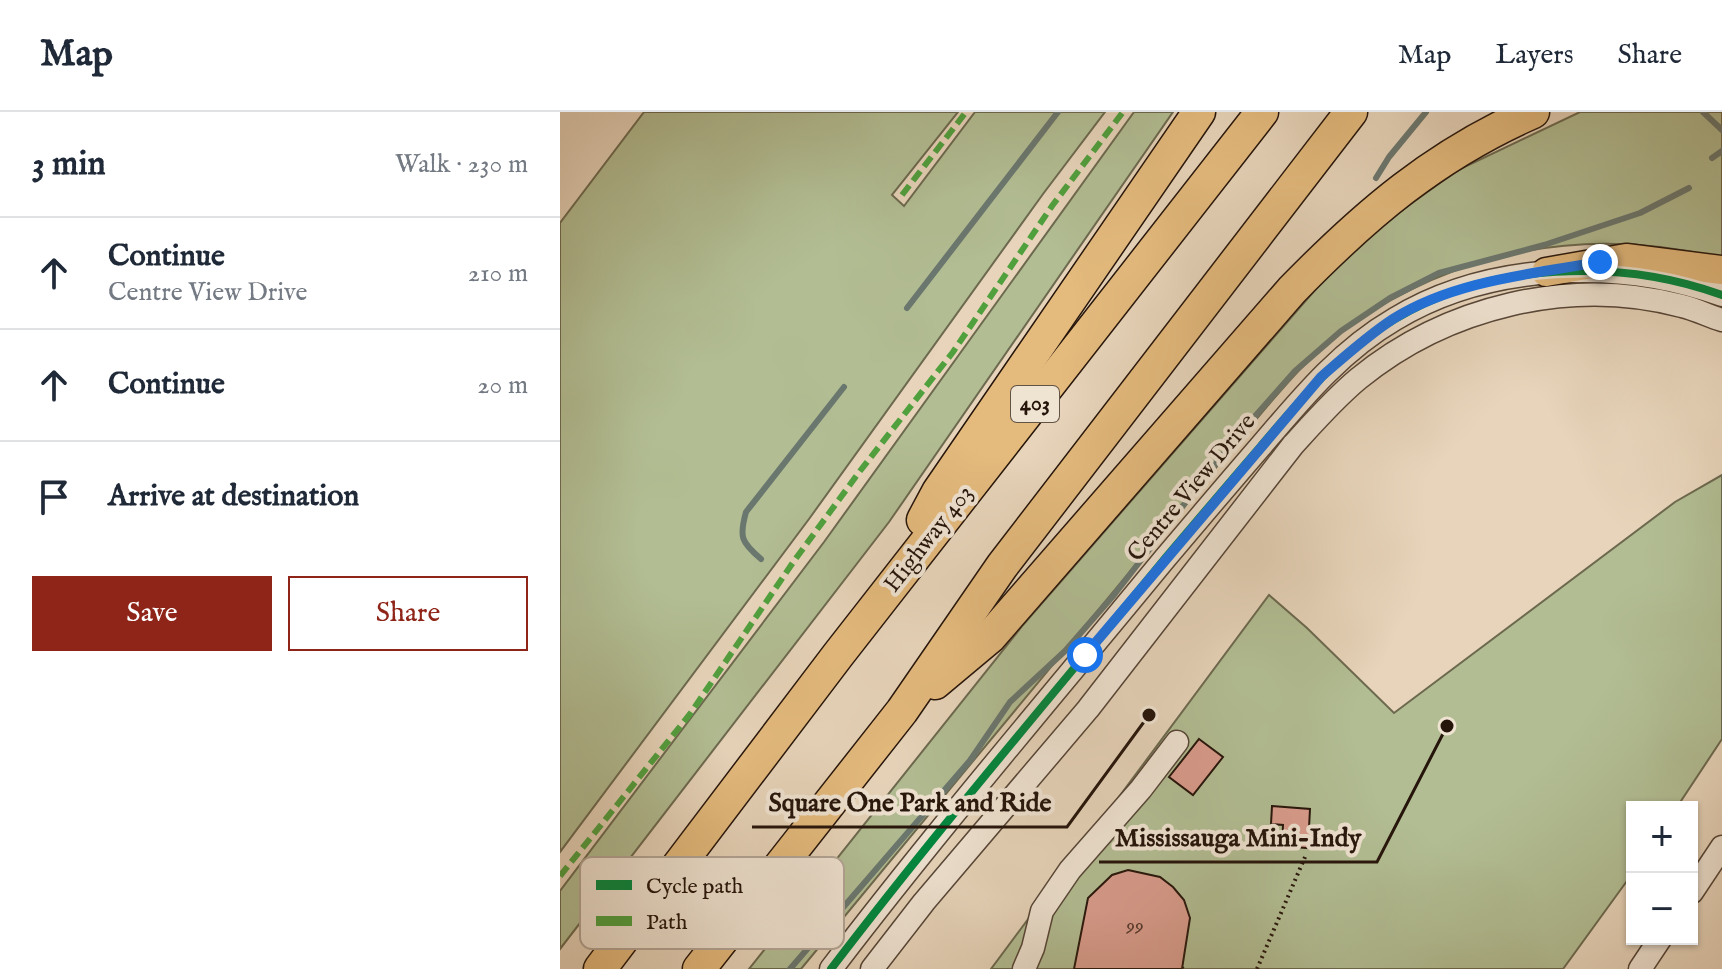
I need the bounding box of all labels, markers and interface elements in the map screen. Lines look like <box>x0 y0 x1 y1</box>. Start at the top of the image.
text: Map <box>40 31 113 79</box>
text: Map <box>1398 38 1451 73</box>
text: Layers <box>1495 38 1574 73</box>
text: Share <box>1618 38 1682 73</box>
text: 3 min <box>32 143 106 186</box>
text: Walk · 230 m <box>395 148 528 181</box>
text: Continue <box>108 238 225 276</box>
route end <box>1582 244 1618 280</box>
icon: ahead <box>32 251 76 295</box>
text: 210 m <box>468 257 528 290</box>
text: Centre View Drive <box>108 276 307 309</box>
icon: ahead <box>32 363 76 407</box>
text: Continue <box>108 366 225 404</box>
text: 20 m <box>477 369 528 402</box>
road number: 403 <box>1011 386 1059 422</box>
street label: Centre View Drive <box>1121 408 1263 568</box>
icon: arrive <box>32 475 76 519</box>
text: Arrive at destination <box>108 478 359 516</box>
street label: Highway 403 <box>877 479 981 599</box>
button: Save <box>32 576 272 651</box>
button: Share <box>288 576 528 651</box>
route start <box>1067 637 1103 673</box>
callout: Square One Park and Ride <box>752 777 1067 827</box>
text: Square One Park and Ride <box>768 787 1052 820</box>
map controls <box>1626 801 1698 945</box>
button: + <box>1626 801 1698 873</box>
callout: Mississauga Mini-Indy <box>1099 812 1377 862</box>
text: Mississauga Mini-Indy <box>1115 822 1362 855</box>
legend <box>580 857 844 949</box>
text: Cycle path <box>646 873 743 901</box>
button: − <box>1626 873 1698 945</box>
text: Path <box>646 909 688 937</box>
house number: 99 <box>1125 913 1144 938</box>

